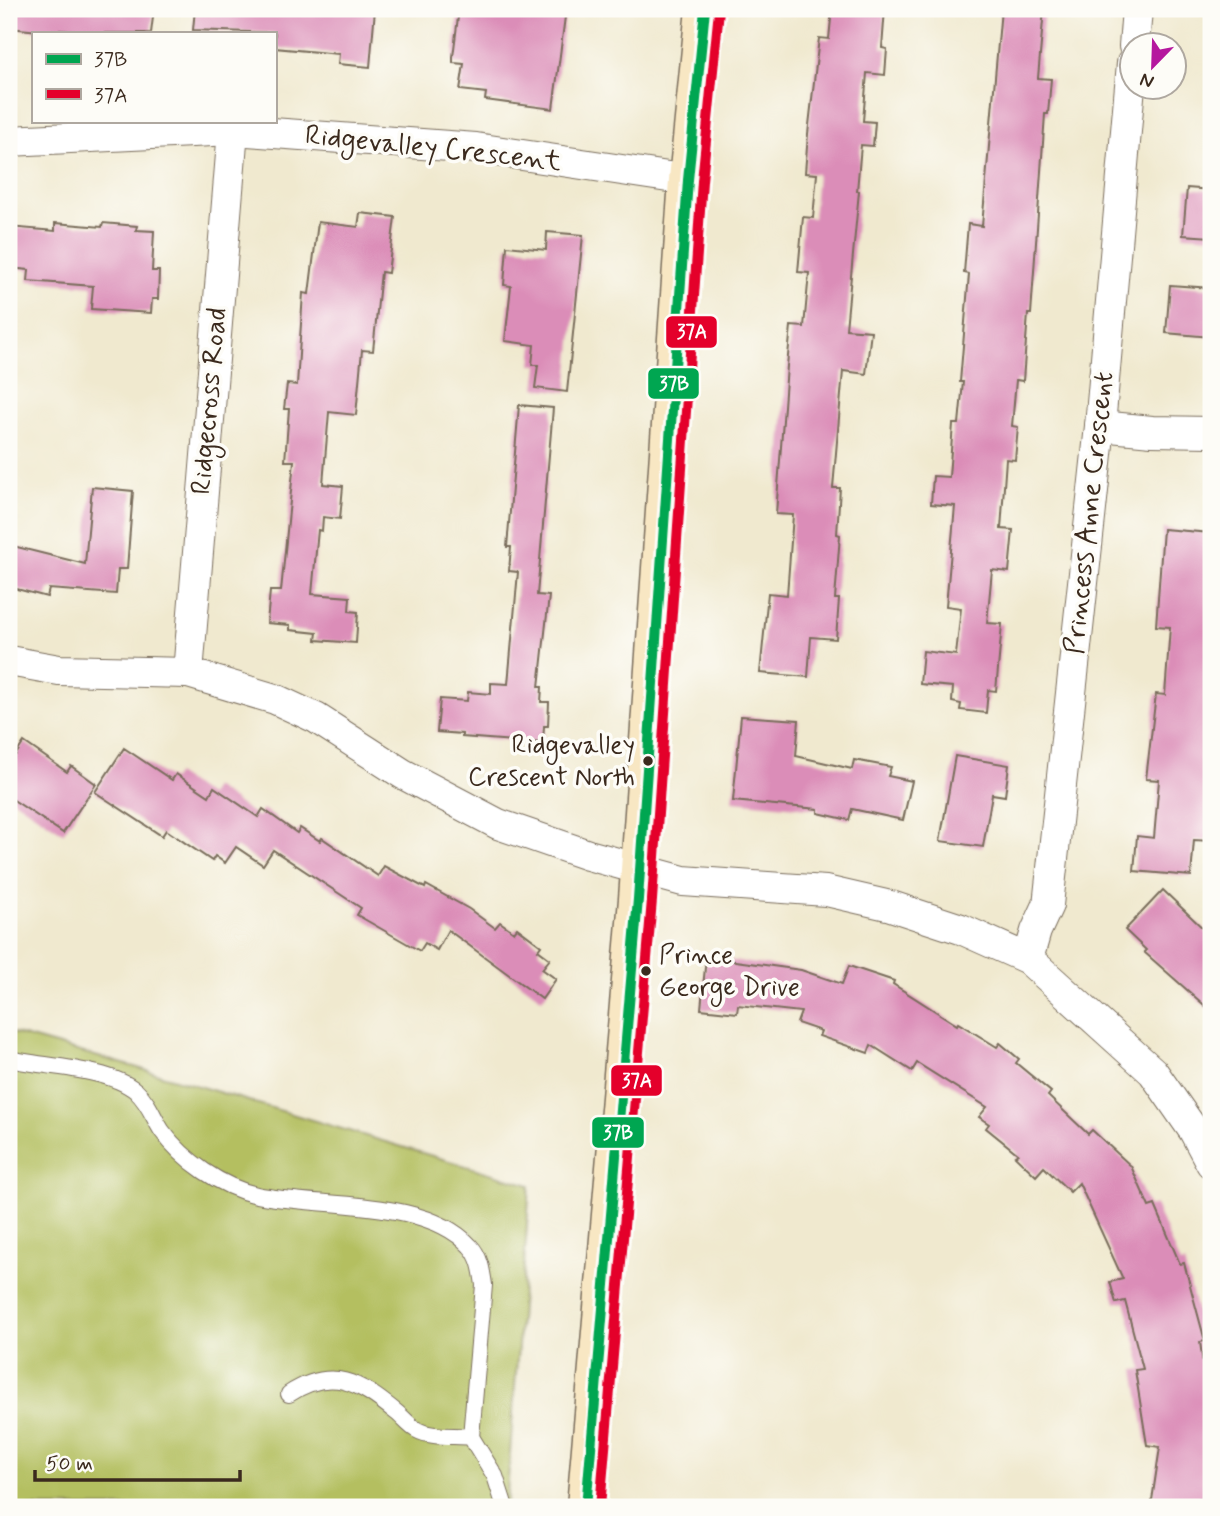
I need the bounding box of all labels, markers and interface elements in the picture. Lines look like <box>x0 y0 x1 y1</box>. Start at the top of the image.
legend <box>32 32 276 122</box>
north arrow <box>1118 32 1188 102</box>
text: 37B <box>94 46 127 74</box>
text: N <box>1136 66 1158 94</box>
text: 37A <box>94 82 128 110</box>
street label: Ridgevalley Crescent <box>303 117 563 183</box>
street label: Ridgecross Road <box>183 306 239 496</box>
line badge: 37A <box>665 315 718 349</box>
text: 37A <box>677 320 707 345</box>
line badge: 37B <box>647 367 700 400</box>
street label: Princess Anne Crescent <box>1057 370 1123 656</box>
text: 37B <box>659 372 689 397</box>
place label: Ridgevalley Crescent North <box>468 729 635 795</box>
marker: Ridgevalley Crescent North <box>641 754 655 768</box>
place label: Prince George Drive <box>659 939 800 1007</box>
marker: Prince George Drive <box>639 964 653 978</box>
line badge: 37A <box>610 1064 663 1097</box>
text: 37A <box>622 1069 652 1094</box>
line badge: 37B <box>591 1116 645 1149</box>
text: 37B <box>603 1121 633 1146</box>
scale bar <box>35 1439 240 1483</box>
text: 50 m <box>46 1450 93 1478</box>

